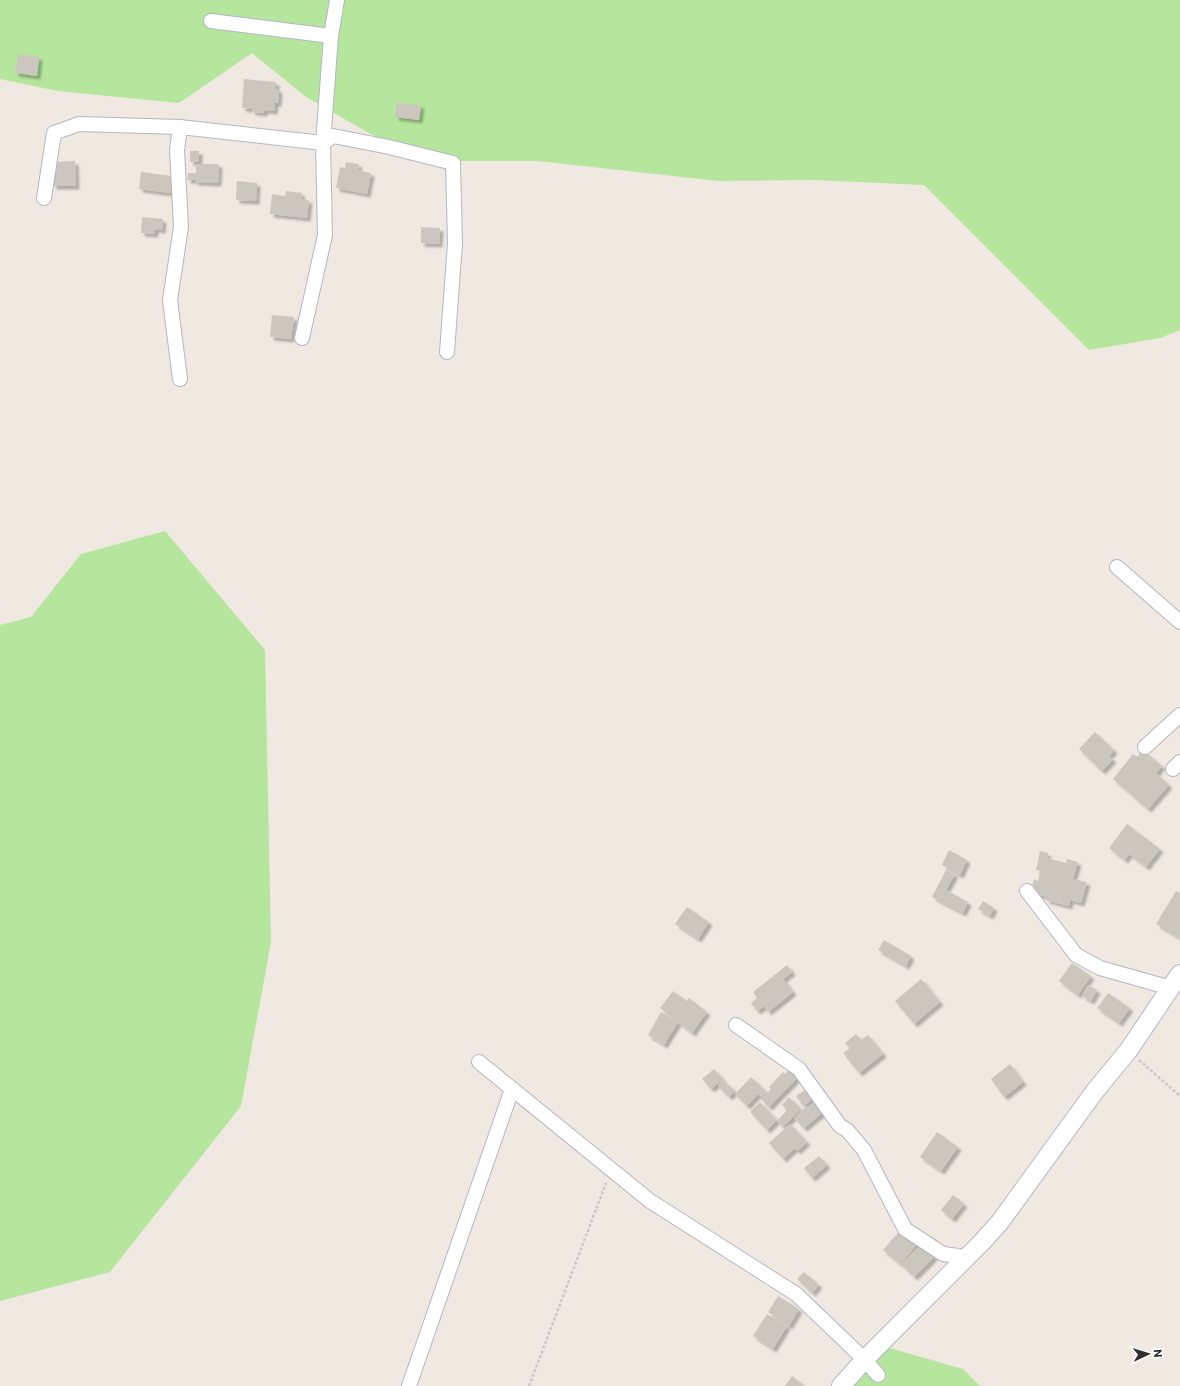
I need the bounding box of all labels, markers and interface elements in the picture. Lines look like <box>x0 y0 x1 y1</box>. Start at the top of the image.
north arrow <box>1128 1334 1168 1374</box>
text: N <box>1152 1349 1165 1358</box>

